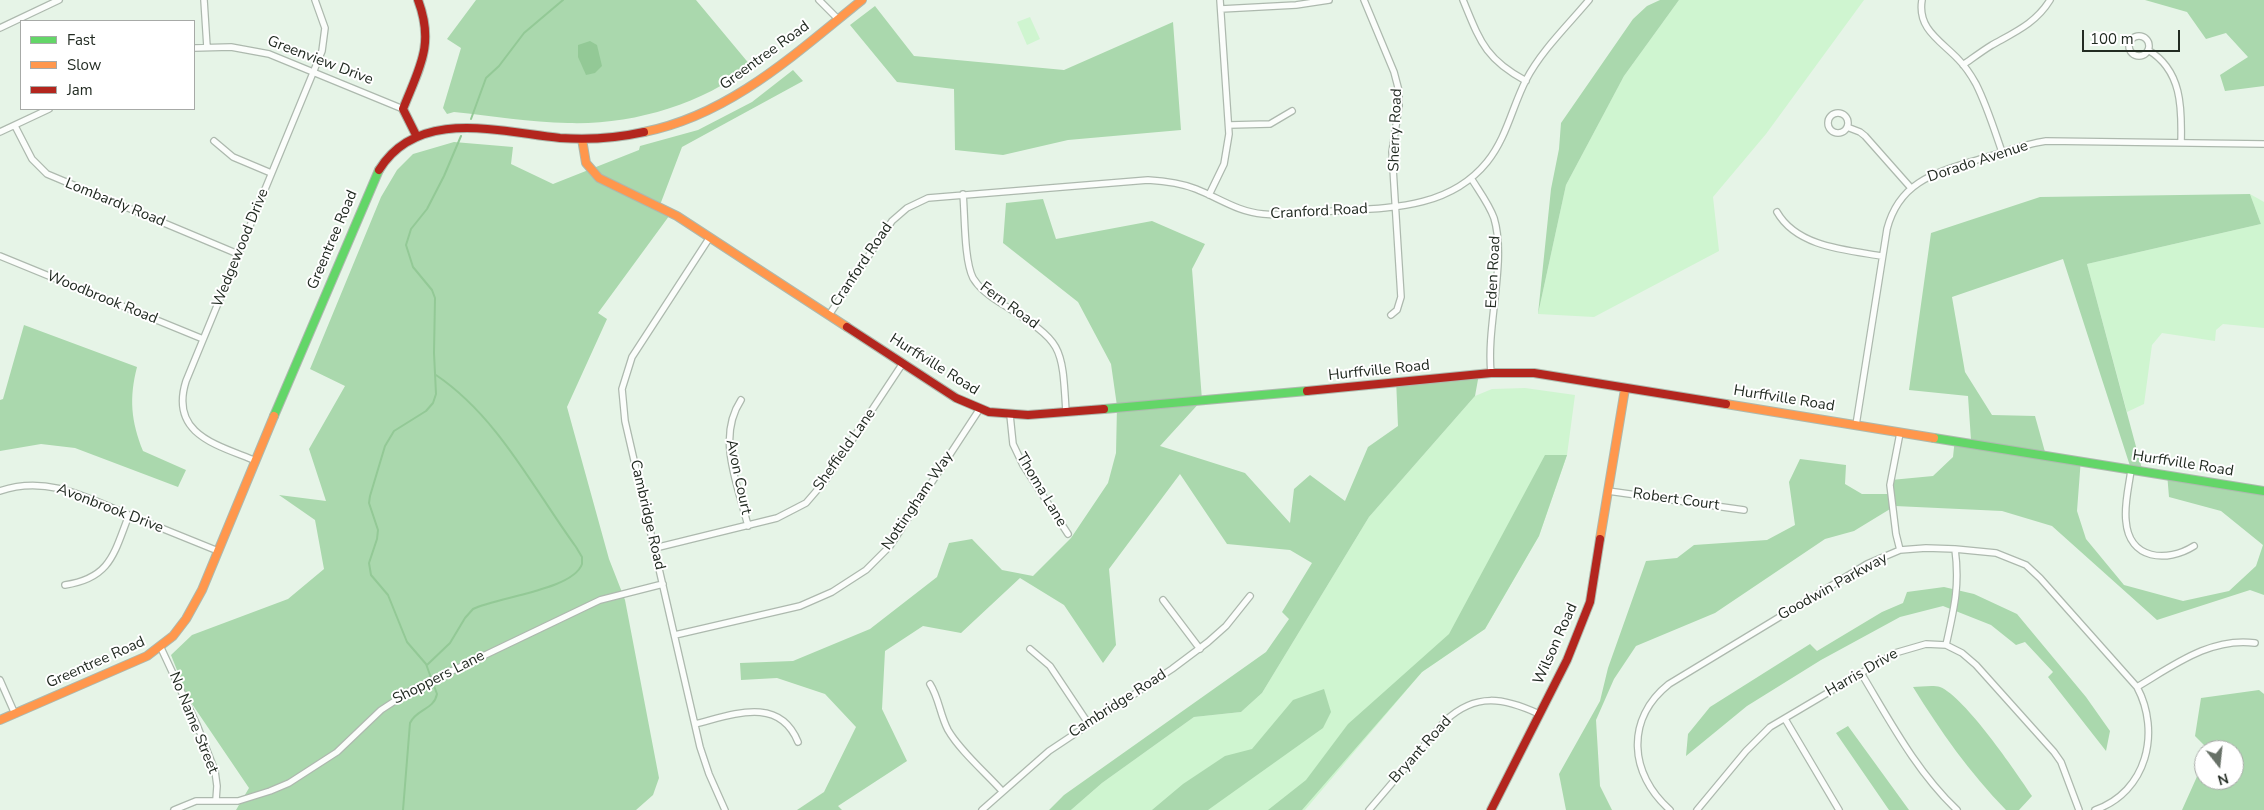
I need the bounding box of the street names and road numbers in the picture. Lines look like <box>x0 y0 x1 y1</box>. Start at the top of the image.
street label: Greentree Road <box>717 18 813 94</box>
street label: Greenview Drive <box>265 33 375 89</box>
street label: Sherry Road <box>1386 88 1406 172</box>
street label: Dorado Avenue <box>1925 137 2031 187</box>
street label: Lombardy Road <box>62 175 168 231</box>
street label: Wedgewood Drive <box>209 186 273 310</box>
street label: Greentree Road <box>304 188 362 292</box>
street label: Cranford Road <box>1270 200 1368 224</box>
street label: Cranford Road <box>827 219 897 311</box>
street label: Eden Road <box>1483 235 1505 309</box>
street label: Woodbrook Road <box>44 268 160 328</box>
street label: Fern Road <box>976 279 1042 333</box>
street label: Hurffville Road <box>886 330 982 400</box>
street label: Hurffville Road <box>1327 357 1431 385</box>
street label: Hurffville Road <box>1732 382 1836 416</box>
street label: Sheffield Lane <box>810 405 880 495</box>
street label: Avon Court <box>721 438 755 516</box>
street label: Hurffville Road <box>2131 447 2235 481</box>
street label: Nottingham Way <box>878 448 958 554</box>
street label: Thoma Lane <box>1012 450 1070 530</box>
street label: Cambridge Road <box>626 458 668 572</box>
street label: Avonbrook Drive <box>54 480 166 538</box>
street label: Robert Court <box>1632 485 1720 515</box>
street label: Goodwin Parkway <box>1775 549 1891 625</box>
street label: Wilson Road <box>1530 601 1582 687</box>
street label: Greentree Road <box>44 633 148 693</box>
street label: Harris Drive <box>1823 645 1901 701</box>
street label: Shoppers Lane <box>390 647 488 709</box>
street label: Cambridge Road <box>1066 666 1170 742</box>
street label: No Name Street <box>164 670 222 776</box>
street label: Bryant Road <box>1386 713 1456 787</box>

